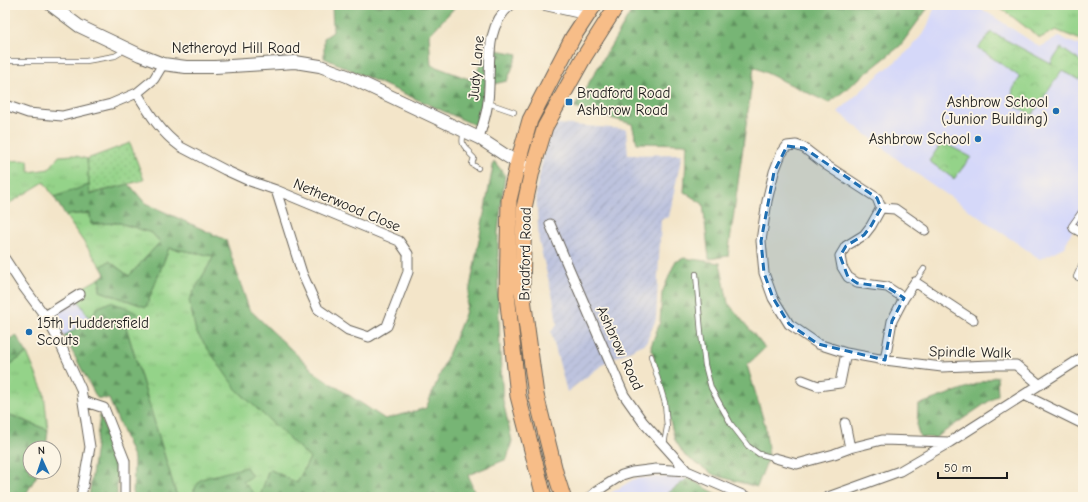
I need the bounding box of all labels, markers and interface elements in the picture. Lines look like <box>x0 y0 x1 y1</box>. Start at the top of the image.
street label: Judy Lane <box>464 34 488 101</box>
street label: Netheroyd Hill Road <box>172 39 300 57</box>
place label: Bradford Road Ashbrow Road <box>577 84 670 119</box>
place label: Ashbrow School (Junior Building) <box>941 93 1048 128</box>
marker: Bradford Road Ashbrow Road <box>564 97 574 107</box>
marker: Ashbrow School (Junior Building) <box>1051 106 1061 116</box>
place label: Ashbrow School <box>869 130 970 148</box>
marker: Ashbrow School <box>973 134 983 144</box>
street label: Netherwood Close <box>291 174 404 236</box>
street label: Bradford Road <box>515 207 535 301</box>
street label: Ashbrow Road <box>593 303 647 393</box>
place label: 15th Huddersfield Scouts <box>37 314 149 349</box>
marker: 15th Huddersfield Scouts <box>24 327 34 337</box>
street label: Spindle Walk <box>929 342 1012 362</box>
north arrow <box>22 440 62 480</box>
text: N <box>38 444 45 457</box>
scale bar <box>938 454 1007 480</box>
text: 50 m <box>944 461 972 475</box>

